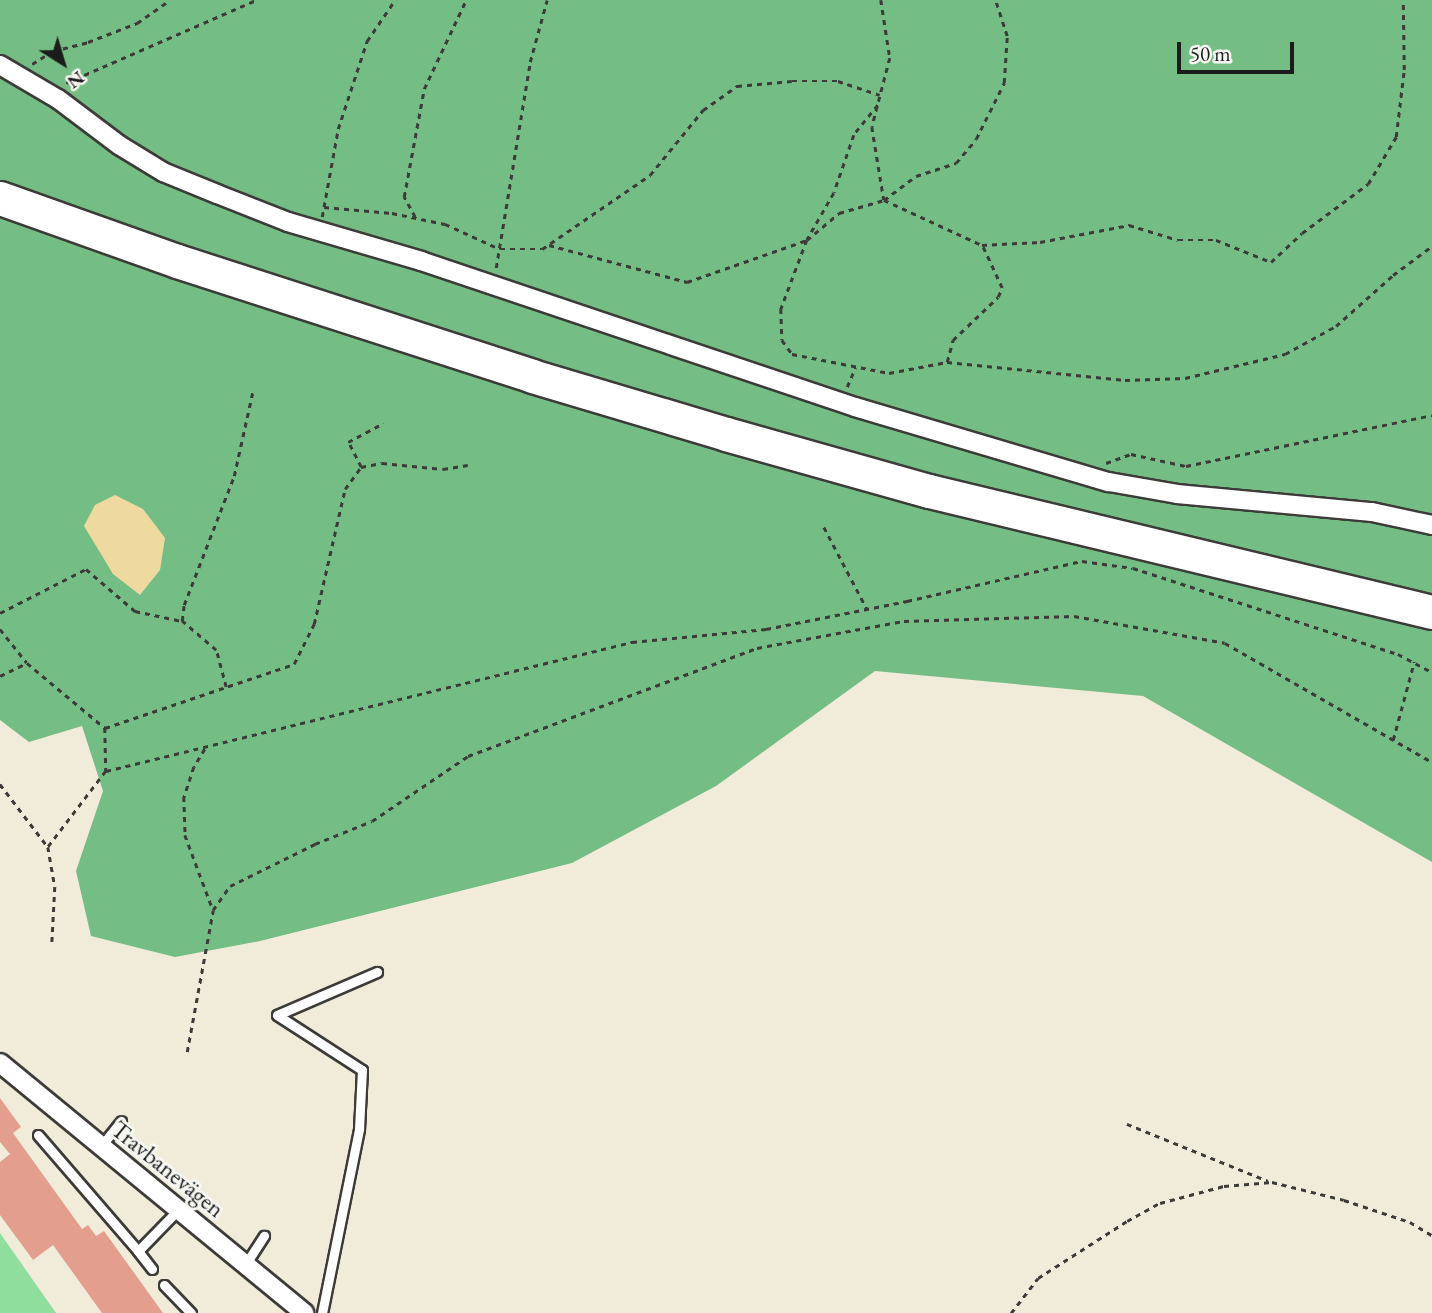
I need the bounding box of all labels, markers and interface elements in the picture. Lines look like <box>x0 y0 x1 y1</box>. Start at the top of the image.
north arrow <box>28 28 98 98</box>
scale bar <box>1180 28 1297 72</box>
text: 50 m <box>1190 40 1231 67</box>
text: N <box>62 66 90 95</box>
street label: Travbanevägen <box>106 1115 230 1223</box>

